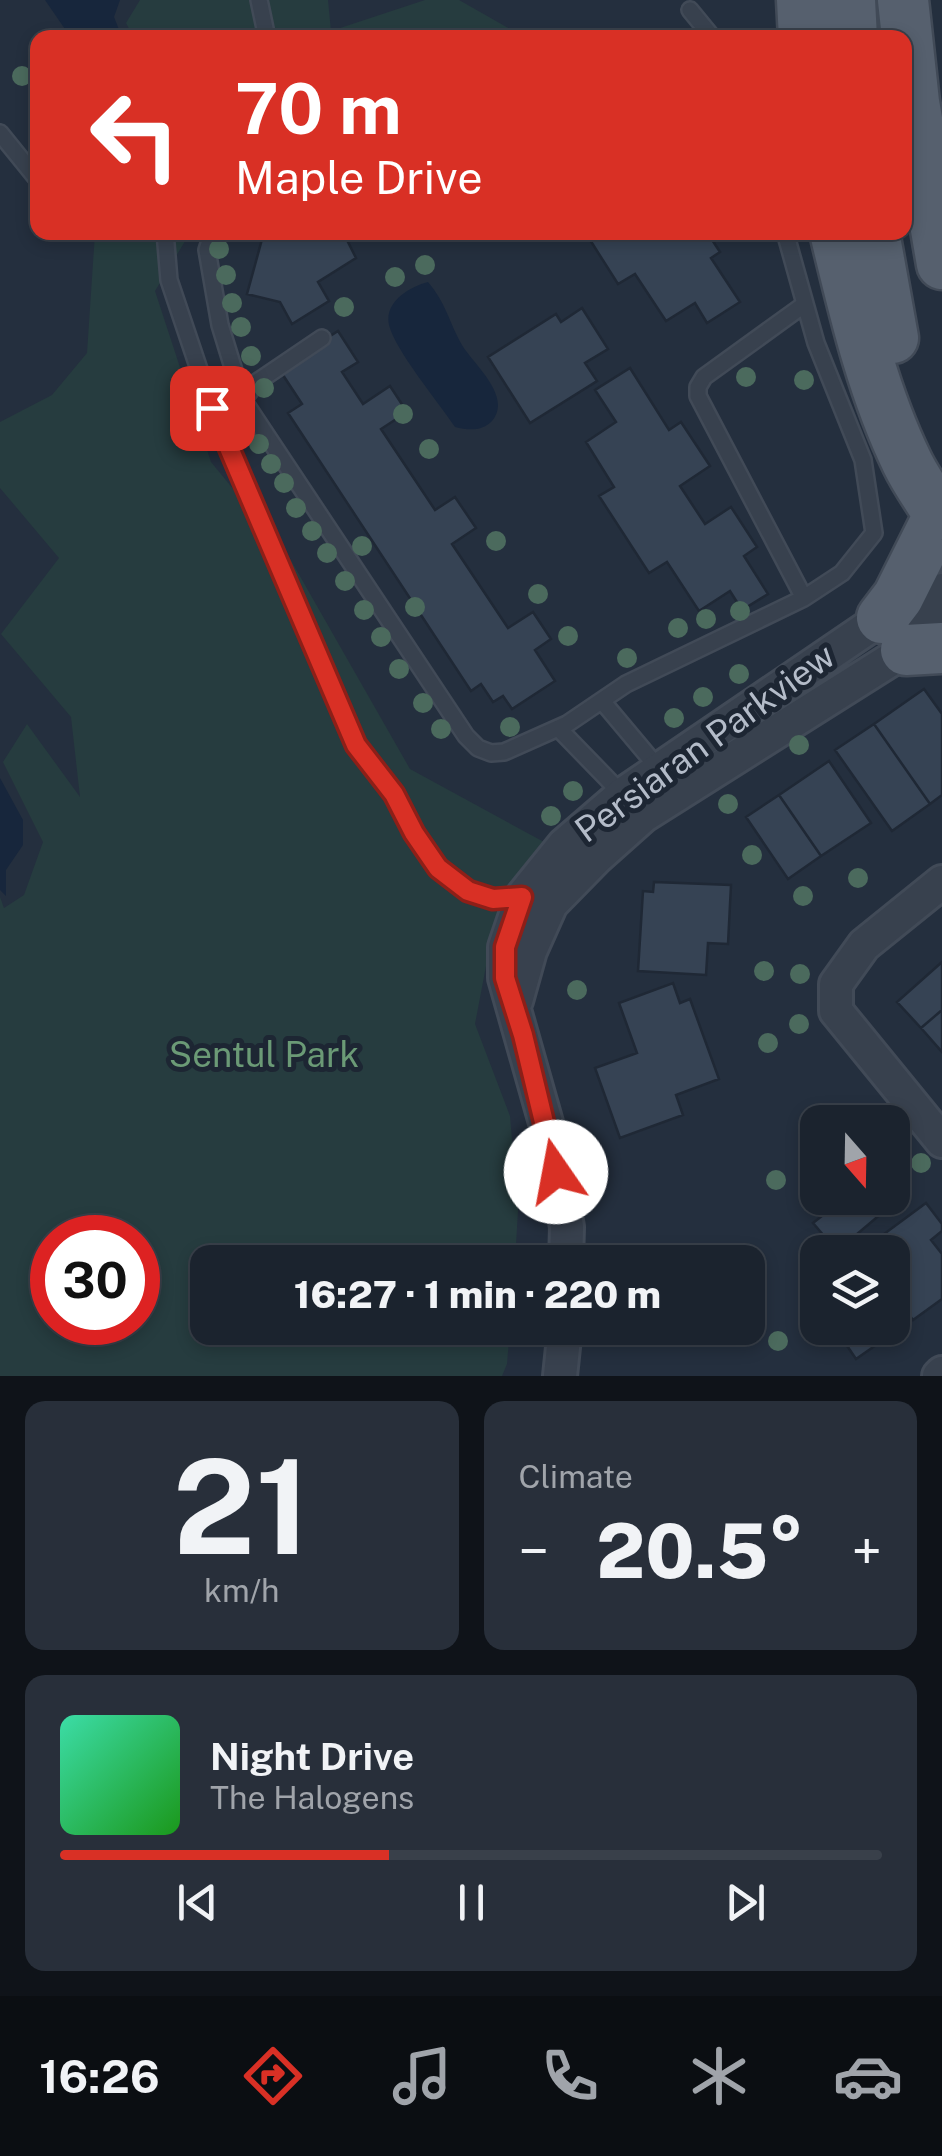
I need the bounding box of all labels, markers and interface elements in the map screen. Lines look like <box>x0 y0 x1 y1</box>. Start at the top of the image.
text: 70 m <box>235 67 402 150</box>
icon: left <box>70 70 200 200</box>
text: Maple Drive <box>235 151 483 204</box>
pin <box>170 366 255 451</box>
icon: arrive <box>185 381 240 436</box>
street label: Persiaran Parkview <box>567 635 842 850</box>
park label: Sentul Park <box>169 1034 359 1075</box>
north arrow <box>800 1105 910 1215</box>
map controls <box>800 1105 910 1345</box>
position arrow <box>504 1120 608 1224</box>
speed limit sign: 30 <box>30 1215 160 1345</box>
button: layers <box>800 1235 910 1345</box>
text: 16:27 · 1 min · 220 m <box>294 1272 661 1317</box>
text: 21 <box>173 1431 311 1583</box>
text: Climate <box>519 1458 633 1495</box>
text: 20.5° <box>596 1507 804 1595</box>
text: − <box>519 1519 549 1583</box>
text: + <box>852 1519 882 1583</box>
text: km/h <box>204 1572 279 1609</box>
text: Night Drive <box>210 1734 414 1779</box>
text: The Halogens <box>210 1779 414 1816</box>
icon: previous <box>170 1875 225 1930</box>
icon: pause <box>444 1875 499 1930</box>
icon: next <box>718 1875 773 1930</box>
icon: directions <box>238 2041 308 2111</box>
icon: music <box>387 2041 457 2111</box>
icon: phone <box>535 2041 605 2111</box>
icon: climate <box>684 2041 754 2111</box>
icon: car <box>833 2041 903 2111</box>
text: 16:26 <box>39 2050 160 2103</box>

